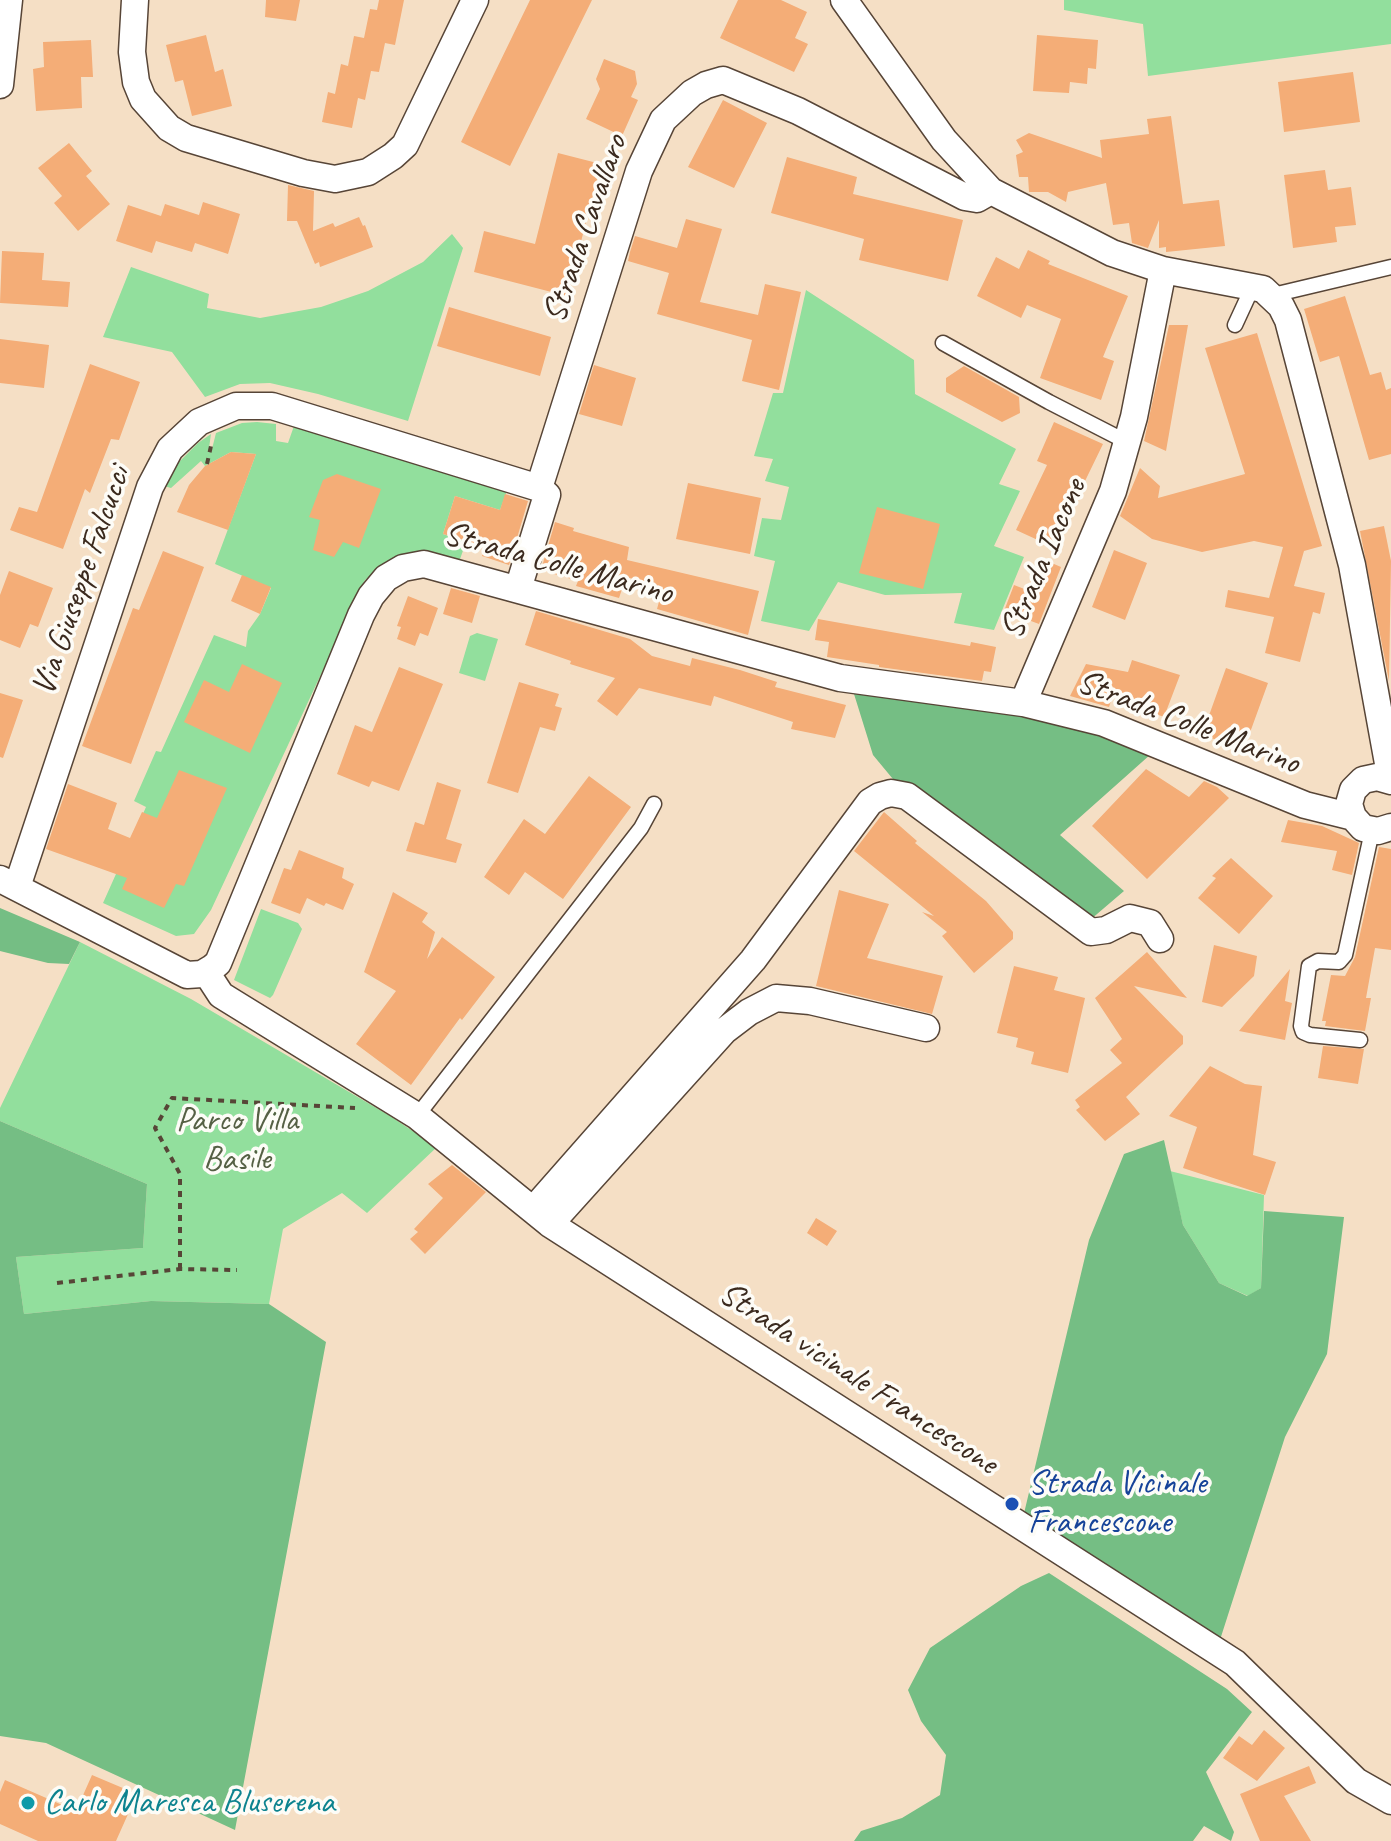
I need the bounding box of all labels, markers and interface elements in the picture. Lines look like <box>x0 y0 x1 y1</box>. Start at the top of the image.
street label: Strada Cavallaro <box>535 130 637 328</box>
street label: Via Giuseppe Falcucci <box>24 461 140 701</box>
street label: Strada Iacone <box>992 473 1096 645</box>
street label: Strada Colle Marino <box>439 514 677 614</box>
street label: Strada Colle Marino <box>1071 662 1305 784</box>
park label: Parco Villa Basile <box>176 1101 298 1180</box>
street label: Strada vicinale Francescone <box>711 1274 1005 1484</box>
place label: Strada Vicinale Francescone <box>1028 1464 1206 1544</box>
marker: Strada Vicinale Francescone <box>1003 1495 1021 1513</box>
place label: Carlo Maresca Bluserena <box>44 1783 335 1823</box>
marker: Carlo Maresca Bluserena <box>19 1794 37 1812</box>

